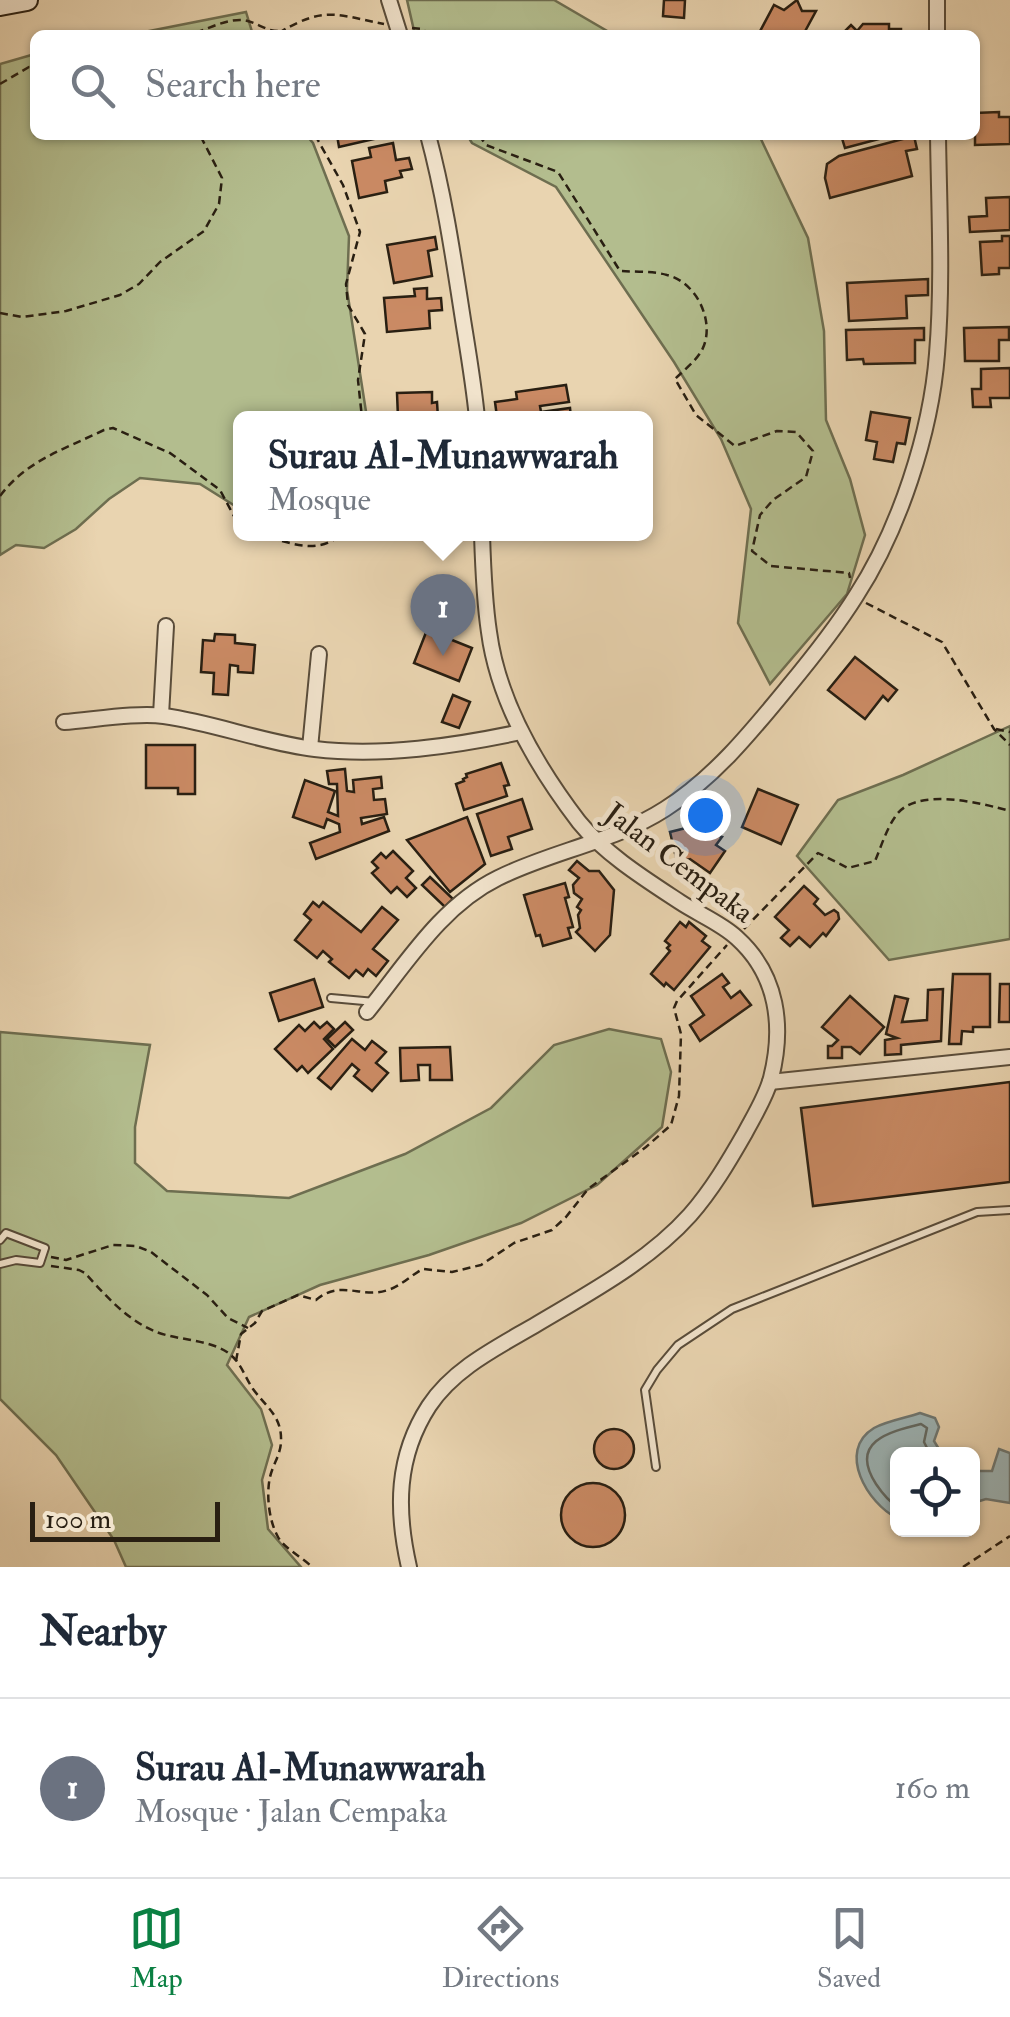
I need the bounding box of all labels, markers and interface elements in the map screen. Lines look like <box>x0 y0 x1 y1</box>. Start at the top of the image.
search box <box>30 30 980 140</box>
icon: search <box>65 58 120 113</box>
text: Search here <box>145 61 321 109</box>
popup <box>233 411 653 541</box>
text: Surau Al-Munawwarah <box>268 432 618 480</box>
text: Mosque <box>268 480 371 520</box>
pin: 1 <box>410 574 476 656</box>
your location <box>680 790 731 841</box>
street label: Jalan Cempaka <box>596 794 761 932</box>
map controls <box>890 1447 980 1537</box>
button: locate <box>890 1447 980 1537</box>
scale bar <box>30 1497 220 1542</box>
text: 100 m <box>45 1502 111 1537</box>
text: Nearby <box>40 1606 166 1658</box>
text: Surau Al-Munawwarah <box>135 1744 486 1792</box>
text: 1 <box>67 1768 78 1808</box>
text: 160 m <box>895 1768 970 1808</box>
text: Mosque · Jalan Cempaka <box>135 1792 447 1832</box>
tab: Map <box>129 1901 184 1996</box>
tab: Directions <box>442 1901 559 1996</box>
tab: Saved <box>817 1901 881 1996</box>

